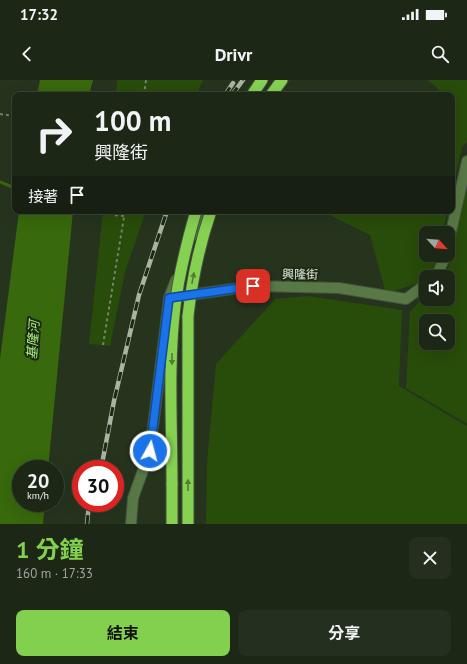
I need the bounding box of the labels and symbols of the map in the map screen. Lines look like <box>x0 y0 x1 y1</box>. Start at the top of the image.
north arrow <box>419 226 455 262</box>
street label: 興隆街 <box>282 266 318 282</box>
pin <box>236 269 270 303</box>
one-way arrow <box>190 272 196 284</box>
water label: 基隆河 <box>23 317 43 360</box>
one-way arrow <box>169 353 175 366</box>
position arrow <box>129 430 171 472</box>
speed limit sign: 30 <box>72 460 124 512</box>
one-way arrow <box>185 478 191 491</box>

